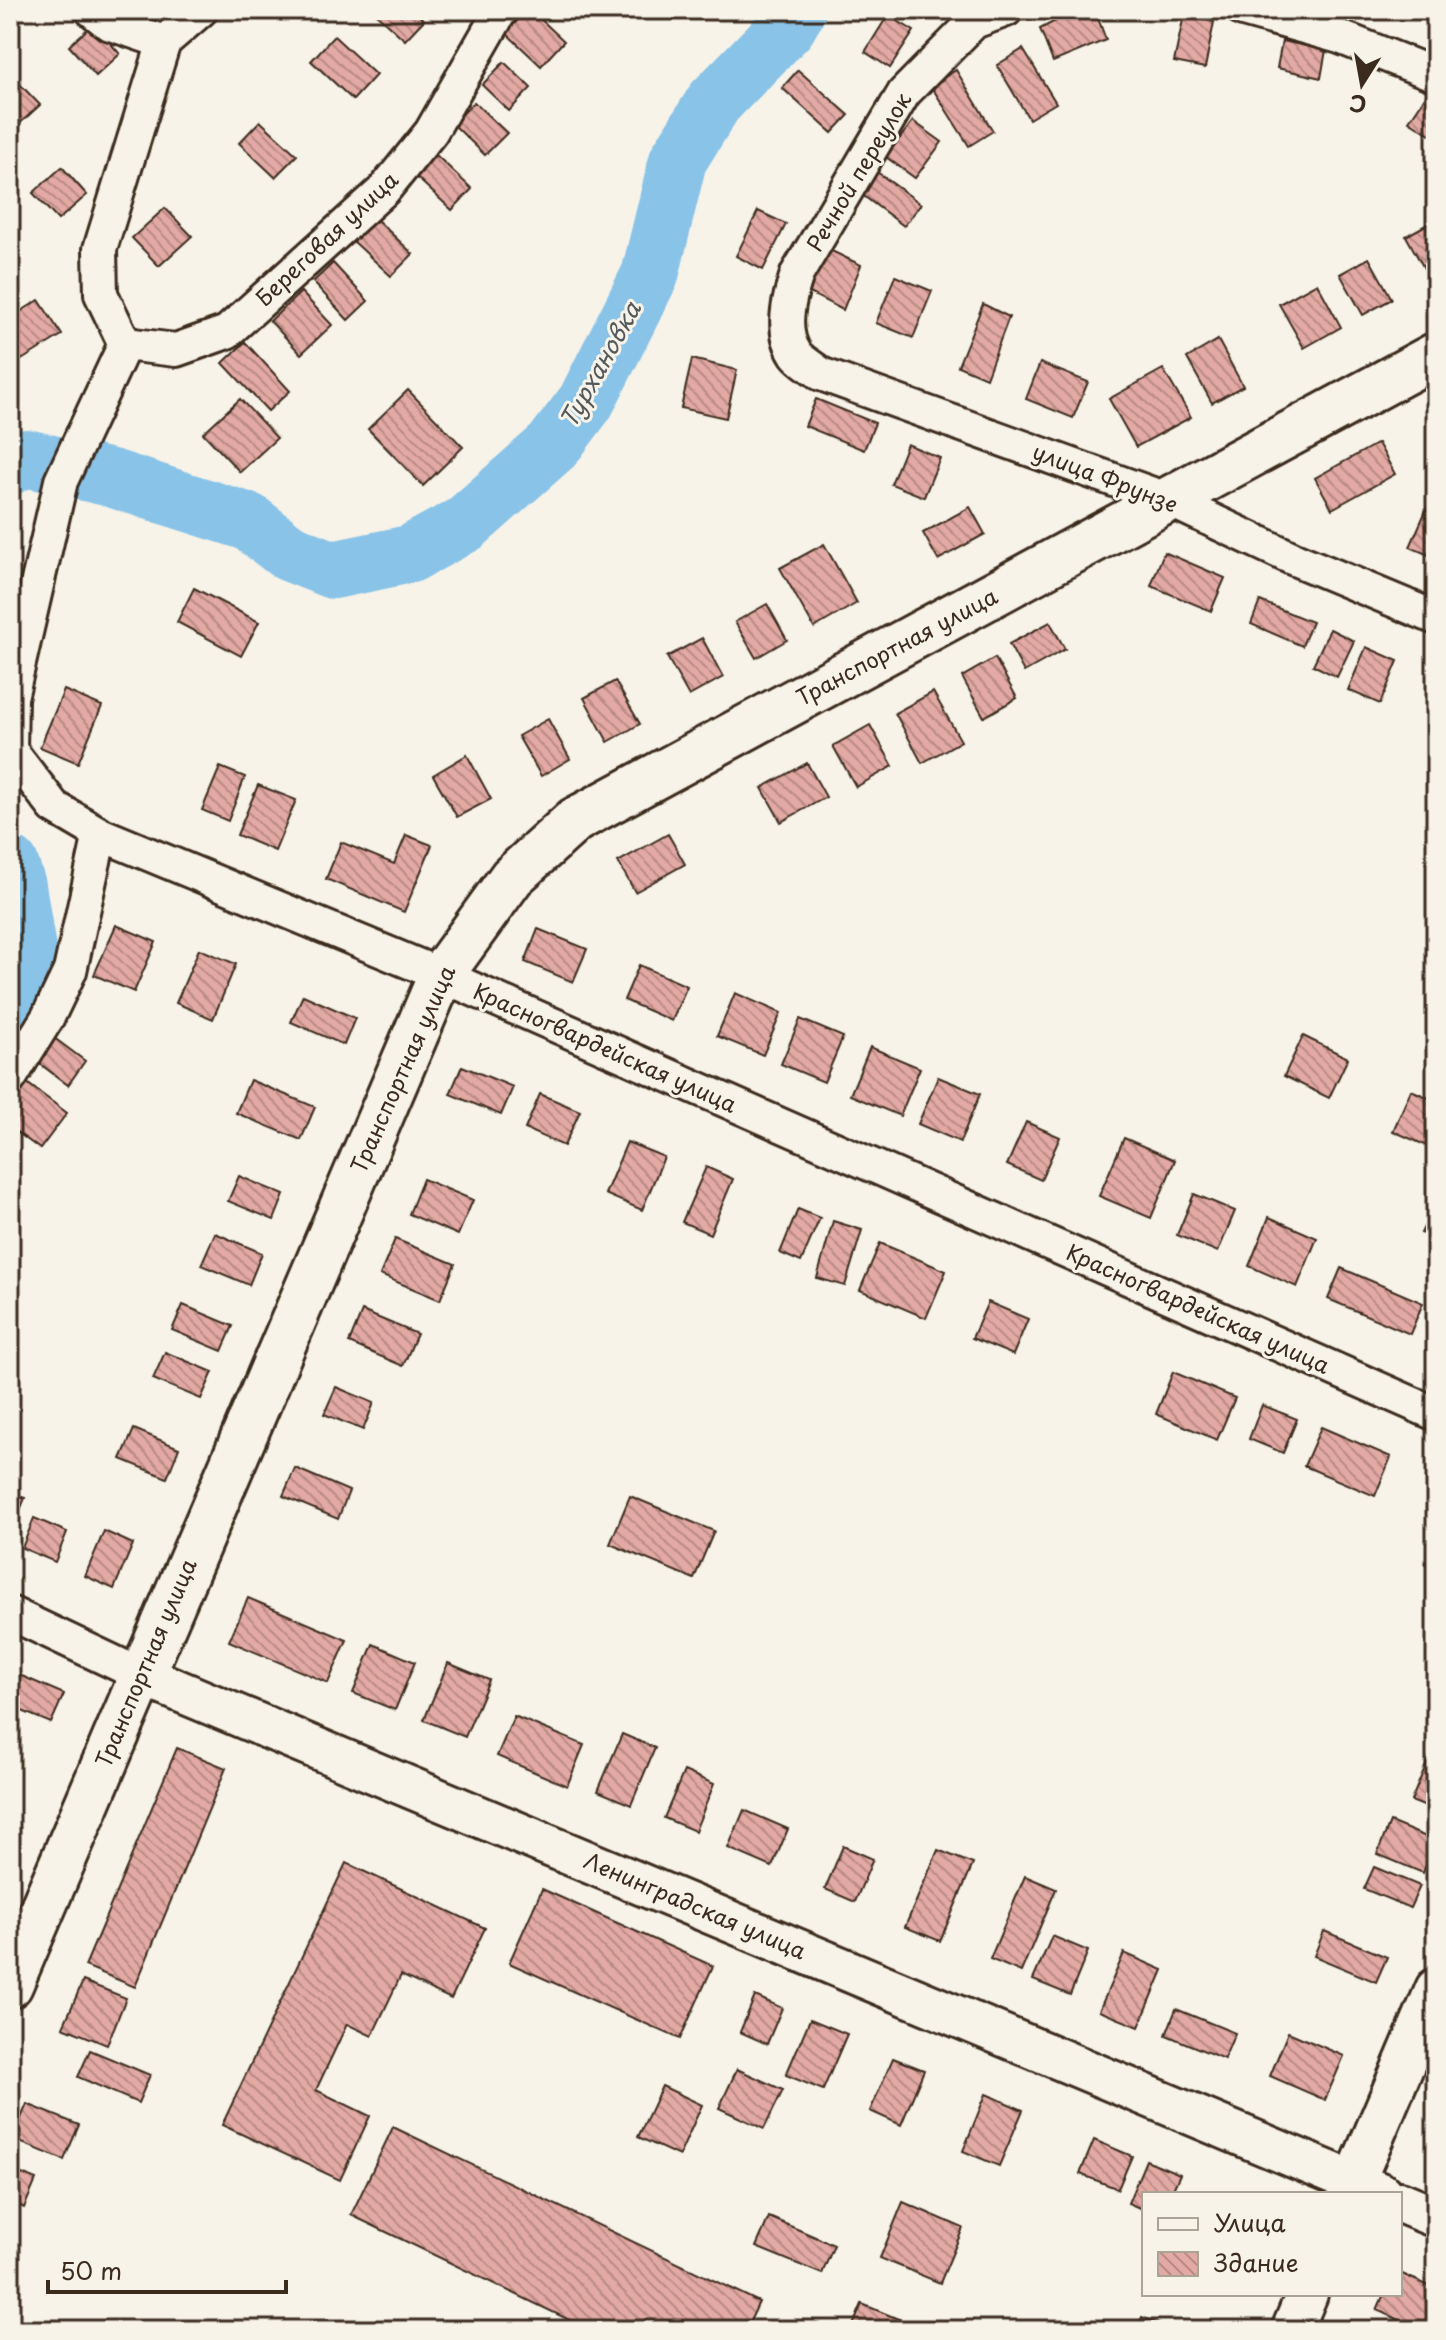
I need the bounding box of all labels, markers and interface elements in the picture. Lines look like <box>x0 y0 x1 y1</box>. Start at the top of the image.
north arrow <box>1322 44 1402 124</box>
street label: Речной переулок <box>797 85 919 257</box>
text: С <box>1347 87 1369 123</box>
street label: Береговая улица <box>247 163 405 313</box>
water label: Турхановка <box>550 293 649 434</box>
street label: улица Фрунзе <box>1028 434 1183 519</box>
street label: Транспортная улица <box>790 579 1003 713</box>
street label: Транспортная улица <box>341 959 462 1177</box>
street label: Красногвардейская улица <box>469 974 743 1120</box>
street label: Красногвардейская улица <box>1062 1235 1336 1381</box>
street label: Транспортная улица <box>86 1553 204 1772</box>
street label: Ленинградская улица <box>580 1843 812 1966</box>
legend <box>1142 2192 1402 2296</box>
text: Улица <box>1214 2204 1286 2240</box>
scale bar <box>48 2244 286 2294</box>
text: Здание <box>1214 2244 1299 2280</box>
text: 50 m <box>60 2252 122 2288</box>

